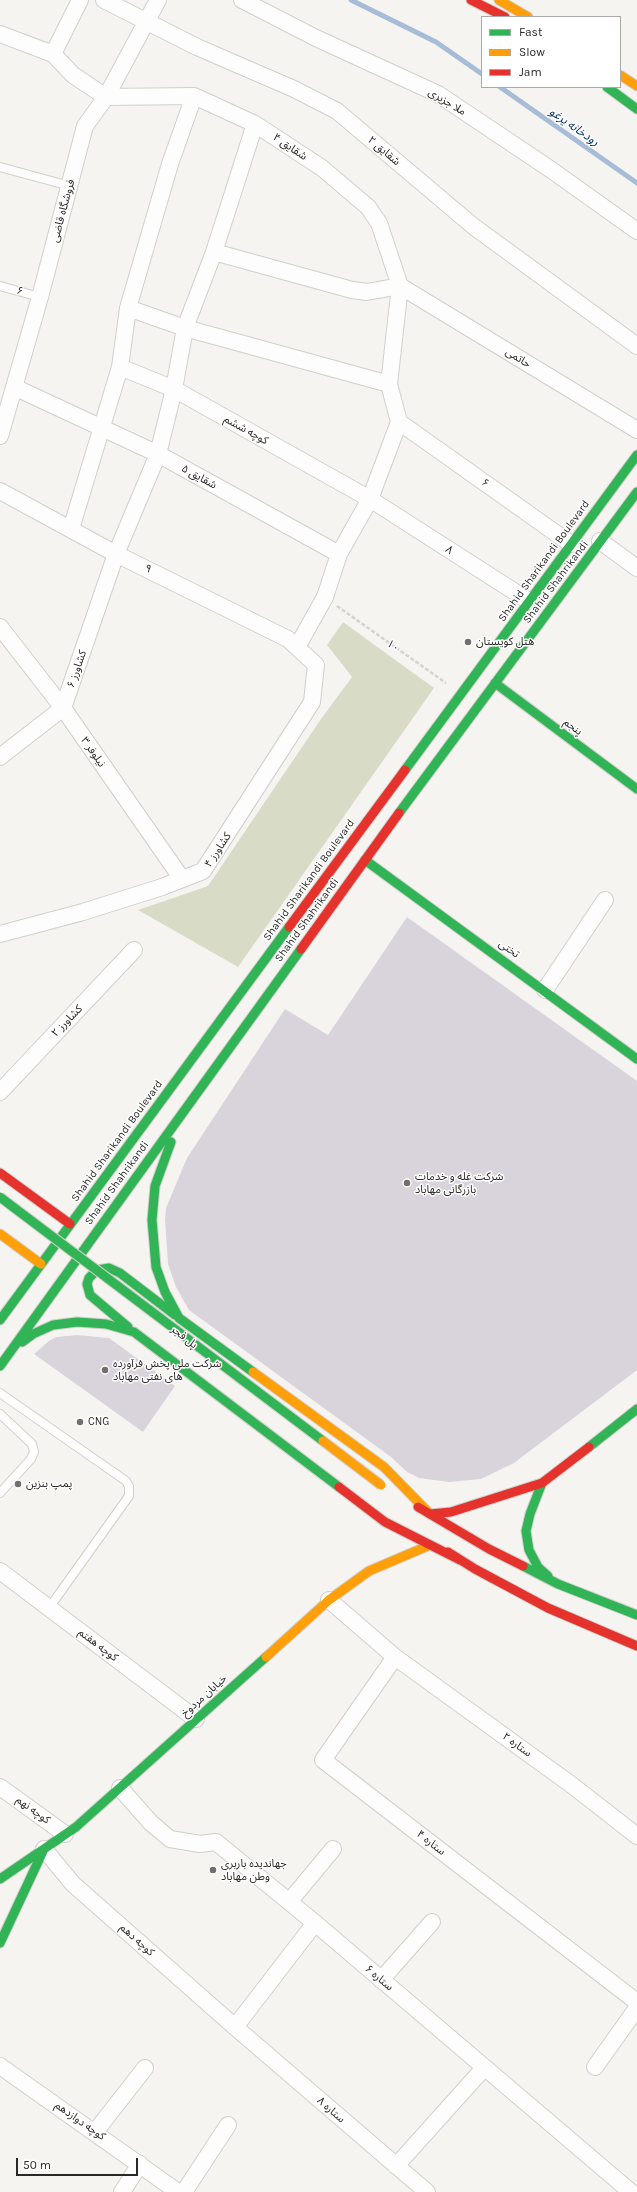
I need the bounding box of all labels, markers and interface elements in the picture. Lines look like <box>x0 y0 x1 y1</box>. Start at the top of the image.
legend <box>481 16 621 88</box>
text: Fast <box>519 25 542 39</box>
text: Slow <box>519 45 545 59</box>
text: Jam <box>519 65 542 79</box>
street label: ملا جزیری <box>426 86 468 118</box>
water label: رودخانه یرغو <box>546 105 602 149</box>
street label: شقایق ۴ <box>270 131 310 163</box>
street label: شقایق ۲ <box>365 134 403 168</box>
street label: فروشگاه قاضی <box>48 178 78 244</box>
street label: ۶ <box>15 284 25 298</box>
street label: حاتمی <box>503 345 533 371</box>
street label: کوچه ششم <box>222 413 270 447</box>
street label: شقایق ۵ <box>179 462 219 492</box>
street label: ۶ <box>479 476 491 490</box>
street label: Shahid Sharikandi Boulevard <box>496 498 592 624</box>
street label: Shahid Shahrikandi <box>521 538 591 626</box>
street label: ۸ <box>443 543 455 557</box>
street label: ۹ <box>142 562 154 576</box>
place label: هتل کویستان <box>476 635 534 649</box>
street label: ۱۰ <box>384 637 402 655</box>
marker: هتل کویستان <box>463 637 473 647</box>
street label: کشاورز ۶ <box>64 648 90 690</box>
street label: پنجم <box>561 716 585 738</box>
street label: نیلوفر ۳ <box>78 734 108 770</box>
street label: Shahid Sharikandi Boulevard <box>261 817 357 943</box>
street label: کشاورز ۴ <box>202 830 234 870</box>
street label: Shahid Shahrikandi <box>272 876 342 964</box>
street label: تختی <box>496 937 522 961</box>
street label: کشاورز ۲ <box>49 1002 85 1040</box>
street label: Shahid Sharikandi Boulevard <box>69 1078 165 1204</box>
street label: Shahid Shahrikandi <box>82 1139 152 1227</box>
place label: شرکت غله و خدمات بازرگانی مهاباد <box>415 1170 503 1196</box>
marker: شرکت غله و خدمات بازرگانی مهاباد <box>402 1178 412 1188</box>
street label: پل فجر <box>168 1322 200 1352</box>
place label: شرکت ملی پخش فرآورده های نفتی مهاباد <box>113 1357 221 1383</box>
marker: شرکت ملی پخش فرآورده های نفتی مهاباد <box>100 1365 110 1375</box>
place label: CNG <box>88 1415 109 1429</box>
marker: CNG <box>75 1417 85 1427</box>
place label: پمپ بنزین <box>26 1477 72 1491</box>
marker: پمپ بنزین <box>13 1479 23 1489</box>
street label: کوچه هفتم <box>76 1626 120 1664</box>
street label: خیابان مردوخ <box>178 1672 230 1720</box>
street label: ستاره ۲ <box>500 1730 534 1760</box>
street label: کوچه نهم <box>13 1793 53 1827</box>
street label: ستاره ۴ <box>414 1828 448 1858</box>
place label: جهاندیده باربری وطن مهاباد <box>221 1857 287 1883</box>
marker: جهاندیده باربری وطن مهاباد <box>208 1865 218 1875</box>
street label: کوچه دهم <box>117 1921 157 1959</box>
street label: ستاره ۶ <box>362 1962 396 1994</box>
street label: ستاره ۸ <box>314 2094 348 2126</box>
street label: کوچه دوازدهم <box>52 2099 108 2143</box>
scale bar <box>18 2150 140 2176</box>
text: 50 m <box>23 2158 51 2172</box>

